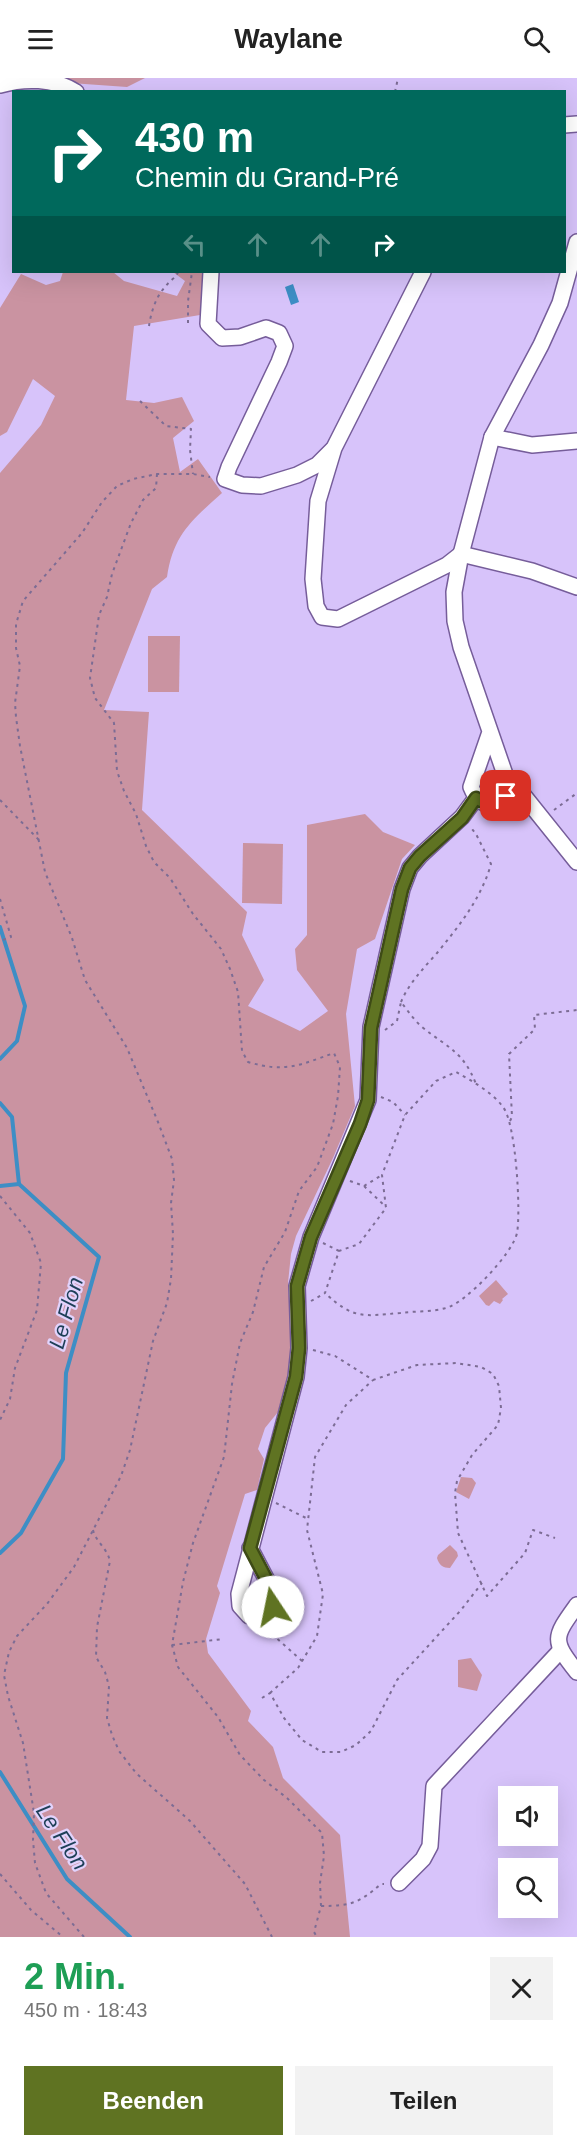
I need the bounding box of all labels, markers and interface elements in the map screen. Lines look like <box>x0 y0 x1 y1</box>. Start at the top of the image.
icon: menu <box>24 23 57 56</box>
icon: search <box>520 23 553 56</box>
text: Waylane <box>234 24 343 54</box>
icon: right <box>36 114 114 192</box>
text: 430 m <box>135 114 254 161</box>
text: Chemin du Grand-Pré <box>135 163 399 193</box>
icon: left <box>178 228 211 261</box>
icon: ahead <box>241 228 274 261</box>
icon: ahead <box>304 228 337 261</box>
icon: right <box>367 228 400 261</box>
pin <box>480 770 531 821</box>
icon: arrive <box>489 779 522 812</box>
water label: Le Flon <box>44 1274 88 1352</box>
position arrow <box>241 1575 305 1639</box>
map controls <box>498 1786 558 1918</box>
button: sound <box>498 1786 558 1846</box>
water label: Le Flon <box>31 1800 93 1874</box>
button: search <box>498 1858 558 1918</box>
text: 2 Min. <box>24 1956 126 1997</box>
button: close <box>490 1957 553 2020</box>
text: 450 m · 18:43 <box>24 1999 147 2021</box>
button: Beenden <box>24 2066 283 2135</box>
button: Teilen <box>295 2066 553 2135</box>

